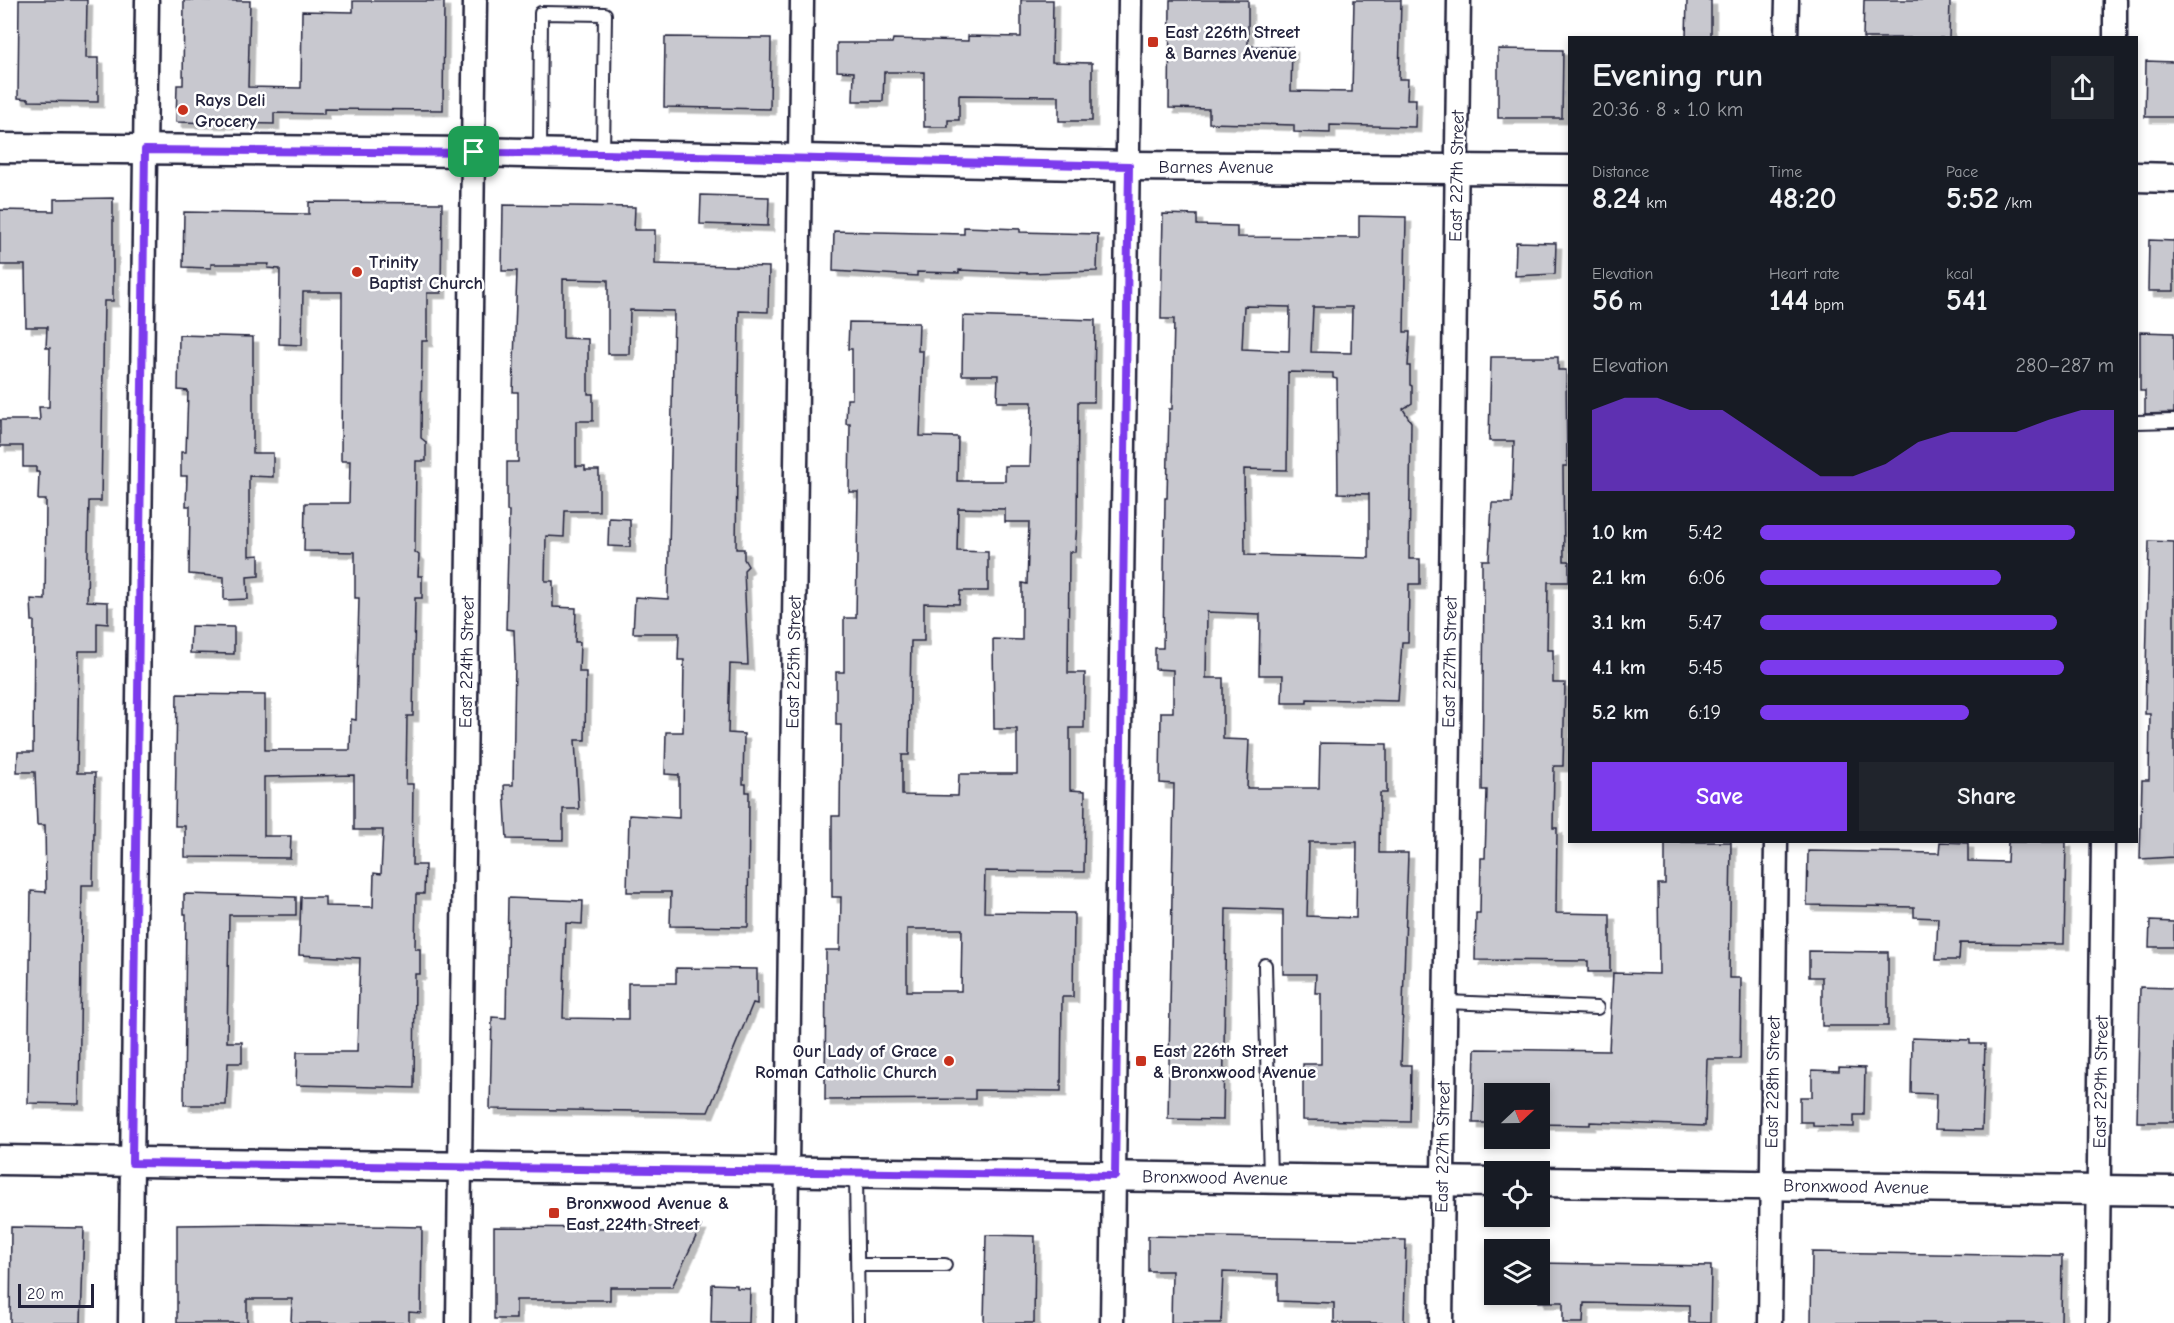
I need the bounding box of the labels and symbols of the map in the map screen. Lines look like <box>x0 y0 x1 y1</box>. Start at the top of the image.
place label: East 226th Street & Barnes Avenue <box>1165 22 1301 64</box>
marker: East 226th Street & Barnes Avenue <box>1146 35 1160 49</box>
place label: Rays Deli Grocery <box>195 90 266 132</box>
marker: Rays Deli Grocery <box>176 103 190 117</box>
street label: East 227th Street <box>1445 109 1469 242</box>
pin <box>448 126 499 177</box>
street label: Barnes Avenue <box>1159 157 1273 178</box>
place label: Trinity Baptist Church <box>369 252 483 294</box>
marker: Trinity Baptist Church <box>350 265 364 279</box>
street label: East 225th Street <box>782 594 806 729</box>
street label: East 224th Street <box>455 595 479 728</box>
street label: East 227th Street <box>1438 595 1462 728</box>
street label: East 229th Street <box>2089 1014 2113 1149</box>
street label: East 228th Street <box>1761 1015 1785 1149</box>
place label: Our Lady of Grace Roman Catholic Church <box>755 1041 937 1083</box>
place label: East 226th Street & Bronxwood Avenue <box>1153 1041 1316 1083</box>
marker: Our Lady of Grace Roman Catholic Church <box>942 1054 956 1068</box>
marker: East 226th Street & Bronxwood Avenue <box>1134 1054 1148 1068</box>
street label: East 227th Street <box>1431 1080 1455 1213</box>
north arrow <box>1484 1083 1550 1149</box>
street label: Bronxwood Avenue <box>1142 1166 1288 1190</box>
street label: Bronxwood Avenue <box>1783 1175 1929 1199</box>
place label: Bronxwood Avenue & East 224th Street <box>566 1193 729 1235</box>
marker: Bronxwood Avenue & East 224th Street <box>547 1206 561 1220</box>
scale bar <box>18 1281 94 1308</box>

